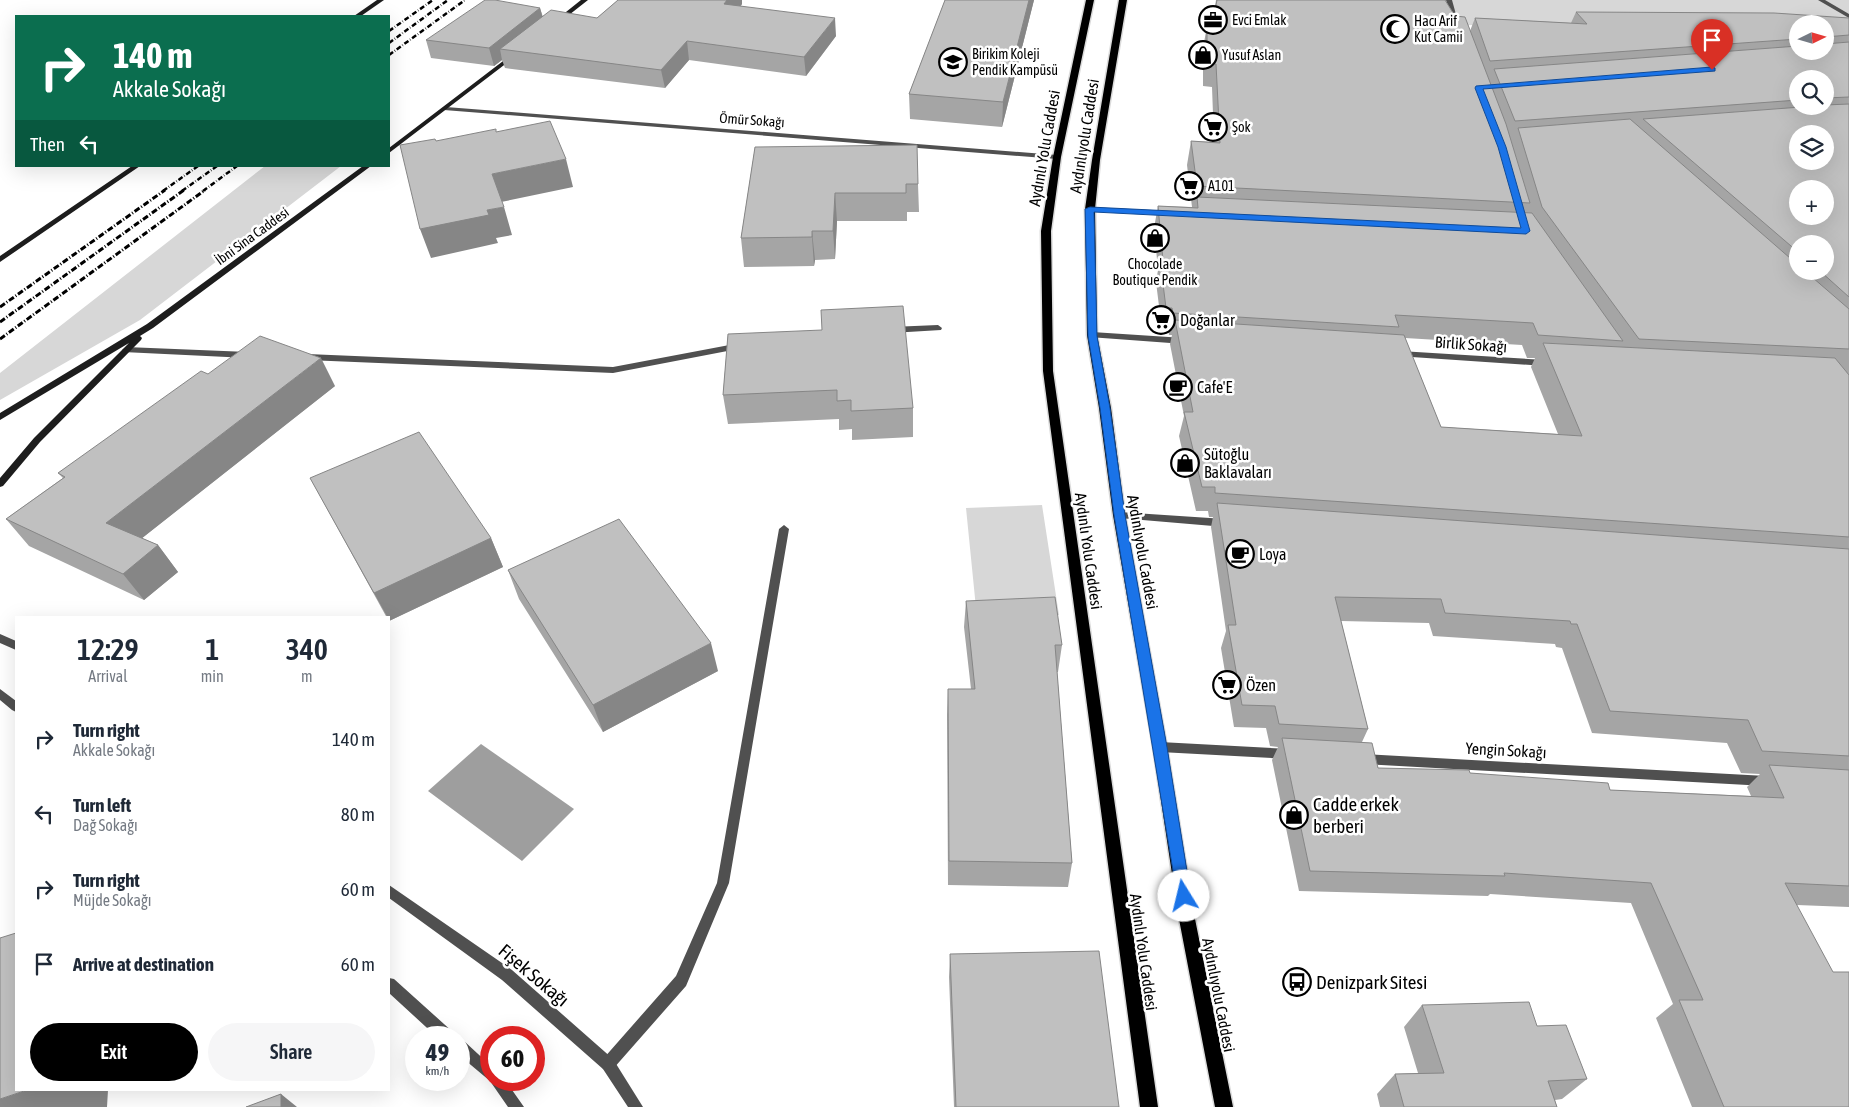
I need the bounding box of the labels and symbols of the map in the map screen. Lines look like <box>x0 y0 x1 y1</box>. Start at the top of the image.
office icon: Evci Emlak <box>1198 5 1228 35</box>
place label: Evci Emlak <box>1232 12 1286 28</box>
place label: Hacı Arif Kut Camii <box>1414 13 1463 45</box>
mosque icon: Hacı Arif Kut Camii <box>1380 14 1410 44</box>
north arrow <box>1789 15 1834 60</box>
pin <box>1691 19 1733 70</box>
shop icon: Yusuf Aslan <box>1188 40 1218 70</box>
place label: Birikim Koleji Pendik Kampüsü <box>972 46 1058 78</box>
school or university icon: Birikim Koleji Pendik Kampüsü <box>938 47 968 77</box>
place label: Yusuf Aslan <box>1222 47 1281 63</box>
street label: Aydınlıyolu Caddesi <box>1066 77 1103 195</box>
street label: Aydınlı Yolu Caddesi <box>1025 89 1064 208</box>
street label: Ömür Sokağı <box>719 110 785 130</box>
supermarket icon: Şok <box>1198 112 1228 142</box>
place label: Şok <box>1232 119 1251 135</box>
supermarket icon: A101 <box>1174 171 1204 201</box>
place label: A101 <box>1208 178 1235 194</box>
street label: İbni Sina Caddesi <box>212 204 292 268</box>
shop icon: Chocolade Boutique Pendik <box>1140 223 1170 253</box>
place label: Chocolade Boutique Pendik <box>1113 256 1197 288</box>
supermarket icon: Doğanlar <box>1146 305 1176 335</box>
place label: Doğanlar <box>1180 311 1235 330</box>
street label: Birlik Sokağı <box>1434 332 1508 357</box>
cafe icon: Cafe'E <box>1163 372 1193 402</box>
place label: Cafe'E <box>1197 378 1232 396</box>
place label: Sütoğlu Baklavaları <box>1204 445 1272 481</box>
shop icon: Sütoğlu Baklavaları <box>1170 448 1200 478</box>
street label: Aydınlı Yolu Caddesi <box>1071 491 1106 611</box>
street label: Aydınlıyolu Caddesi <box>1123 493 1162 611</box>
cafe icon: Loya <box>1225 539 1255 569</box>
place label: Loya <box>1259 545 1286 564</box>
supermarket icon: Özen <box>1212 670 1242 700</box>
place label: Özen <box>1246 676 1276 694</box>
street label: Yengin Sokağı <box>1465 739 1547 762</box>
place label: Cadde erkek berberi <box>1313 793 1399 837</box>
shop icon: Cadde erkek berberi <box>1279 800 1309 830</box>
position arrow <box>1157 869 1209 921</box>
street label: Aydınlı Yolu Caddesi <box>1126 892 1161 1012</box>
street label: Aydınlıyolu Caddesi <box>1198 936 1239 1054</box>
street label: Fişek Sokağı <box>494 939 574 1011</box>
bus stop icon: Denizpark Sitesi <box>1282 967 1312 997</box>
place label: Denizpark Sitesi <box>1316 971 1427 993</box>
speed limit sign: 60 <box>480 1026 545 1091</box>

